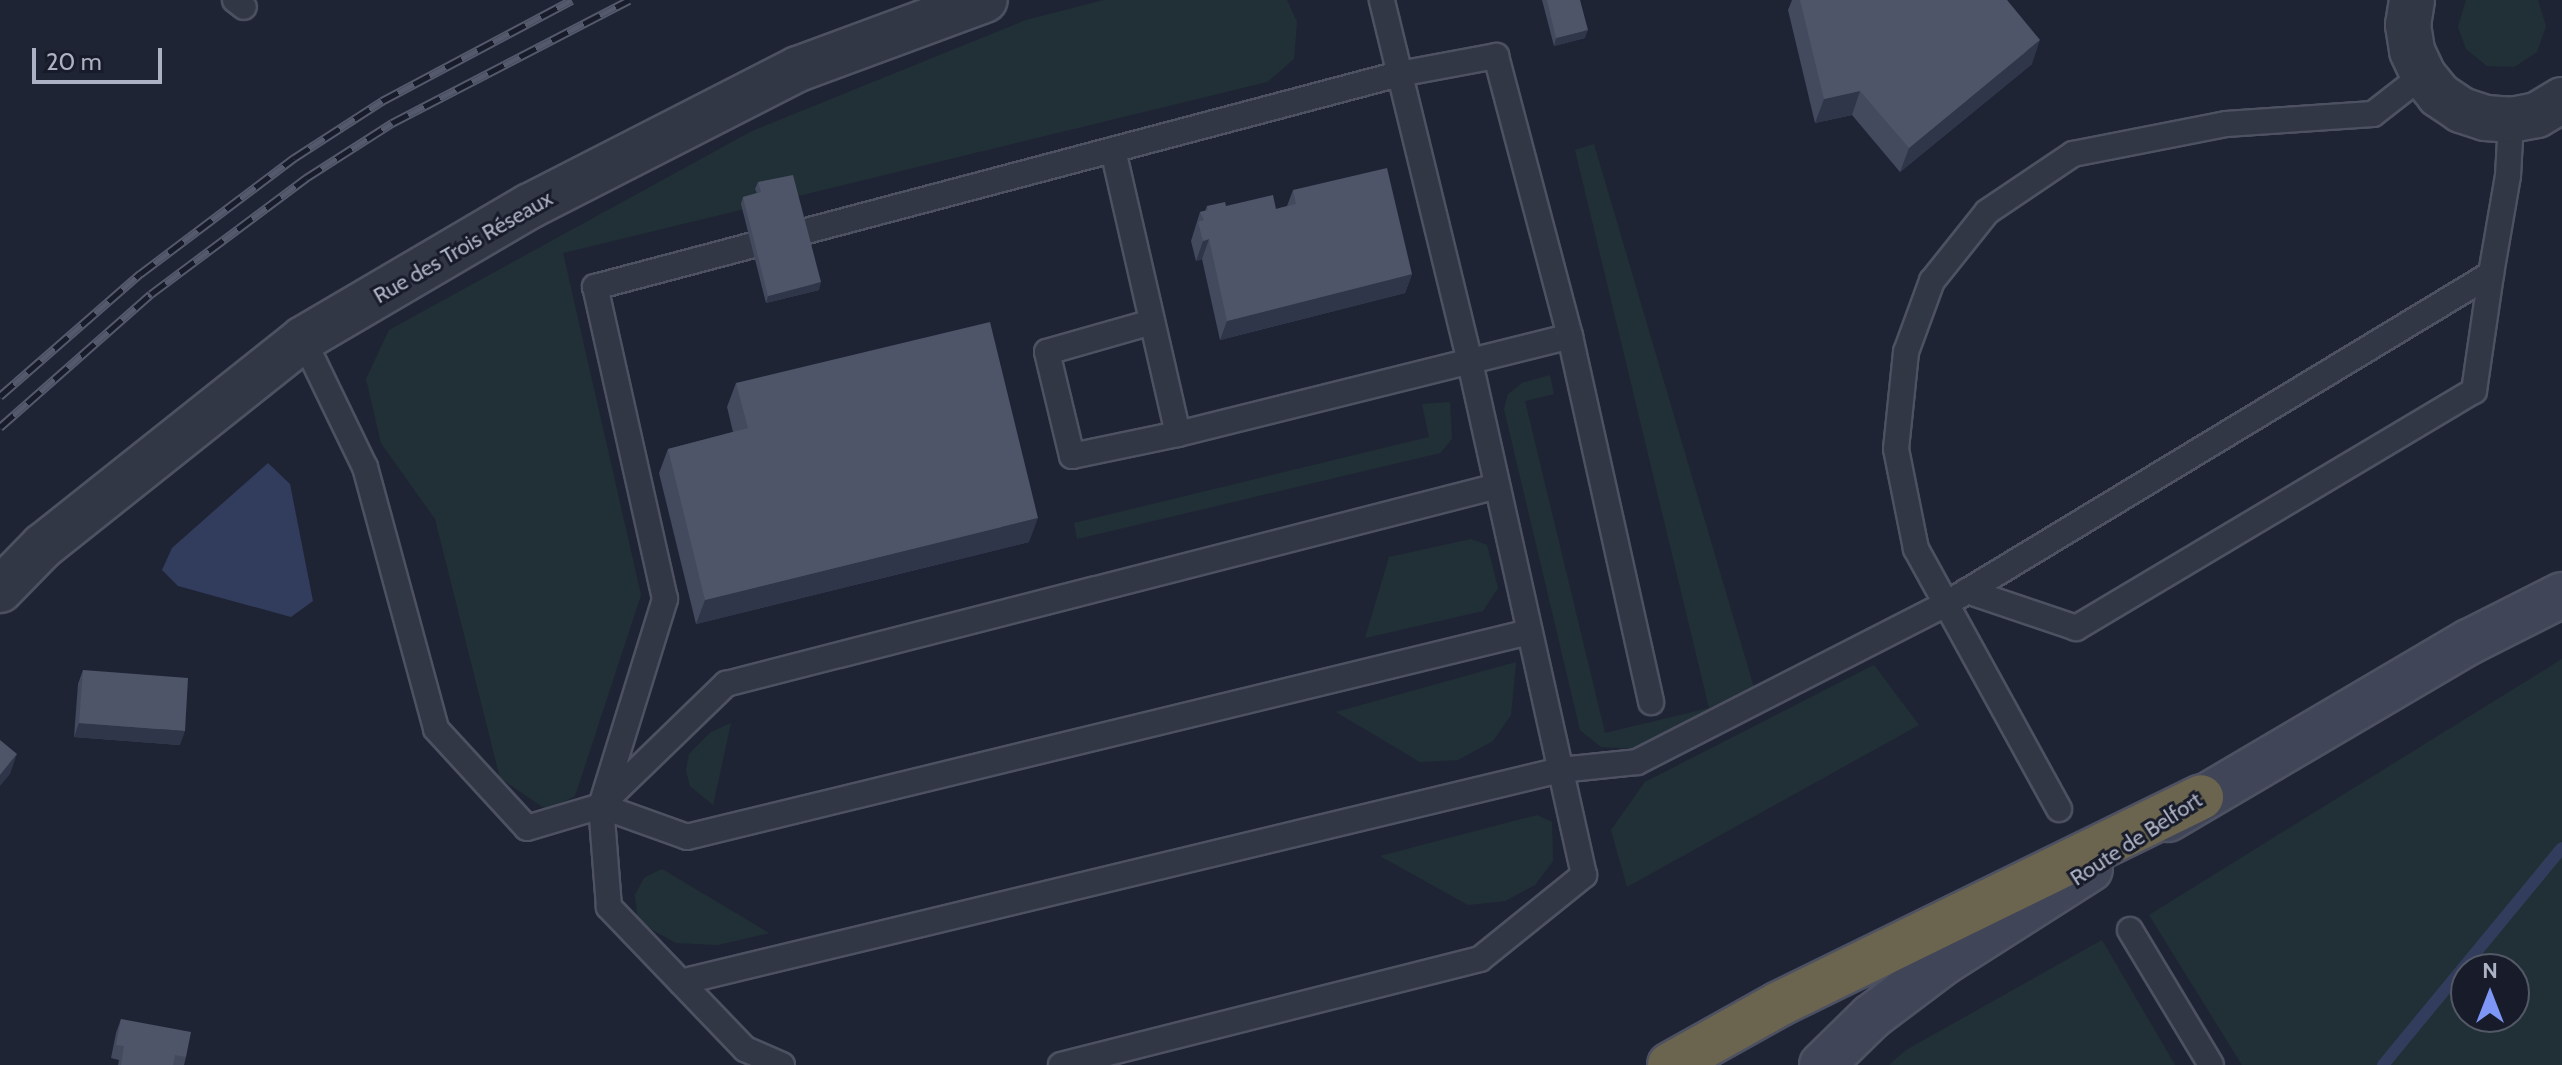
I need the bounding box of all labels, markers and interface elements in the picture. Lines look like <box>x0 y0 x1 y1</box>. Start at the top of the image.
scale bar <box>36 32 166 82</box>
text: 20 m <box>46 47 102 76</box>
street label: Rue des Trois Réseaux <box>369 185 557 309</box>
street label: Route de Belfort <box>2065 787 2207 891</box>
north arrow <box>2450 953 2530 1033</box>
text: N <box>2482 957 2498 984</box>

